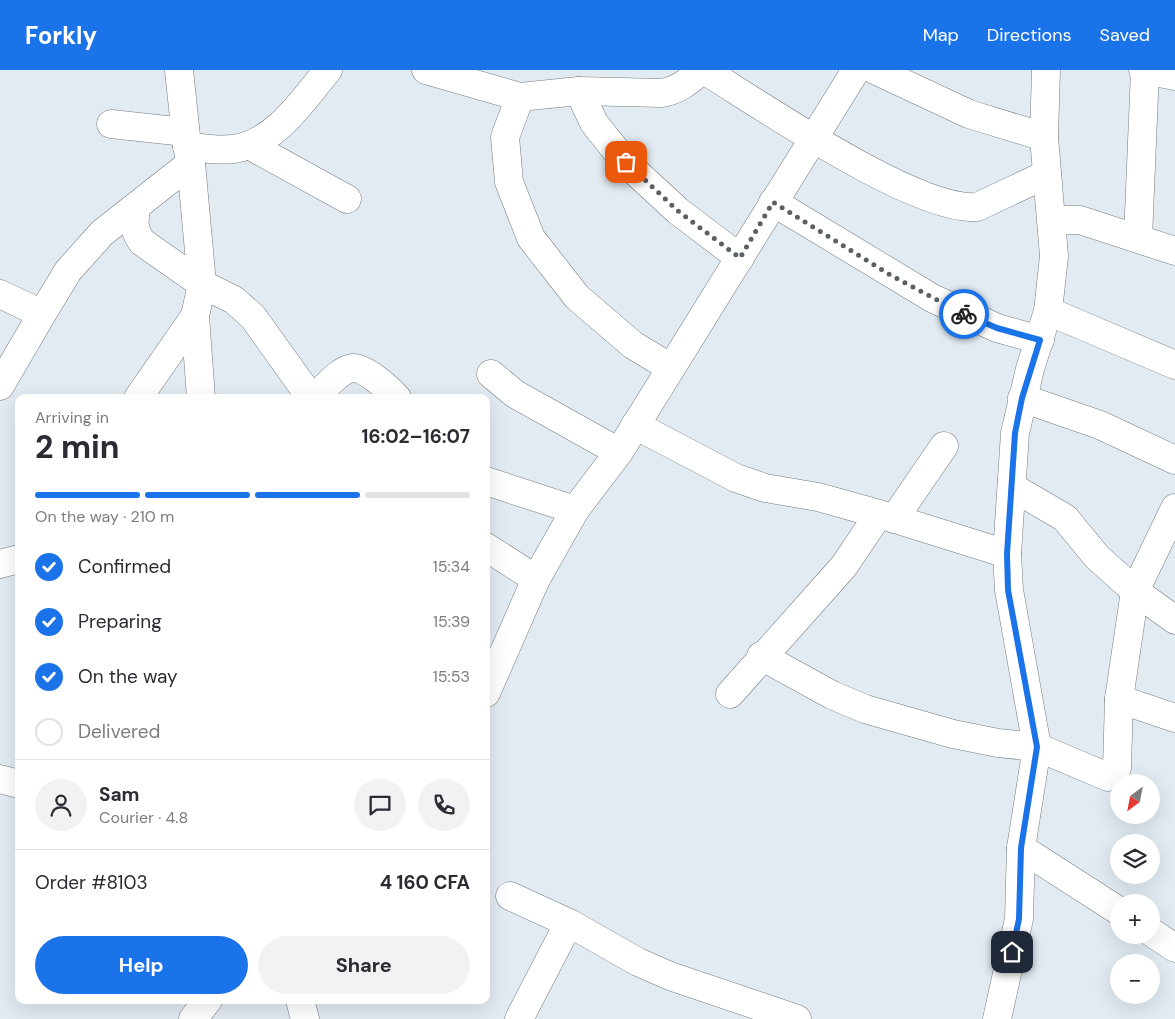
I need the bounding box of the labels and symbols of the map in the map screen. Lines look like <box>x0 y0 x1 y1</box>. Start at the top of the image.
pin <box>605 141 647 183</box>
courier <box>939 289 989 339</box>
north arrow <box>1110 774 1160 824</box>
pin <box>991 931 1033 973</box>

